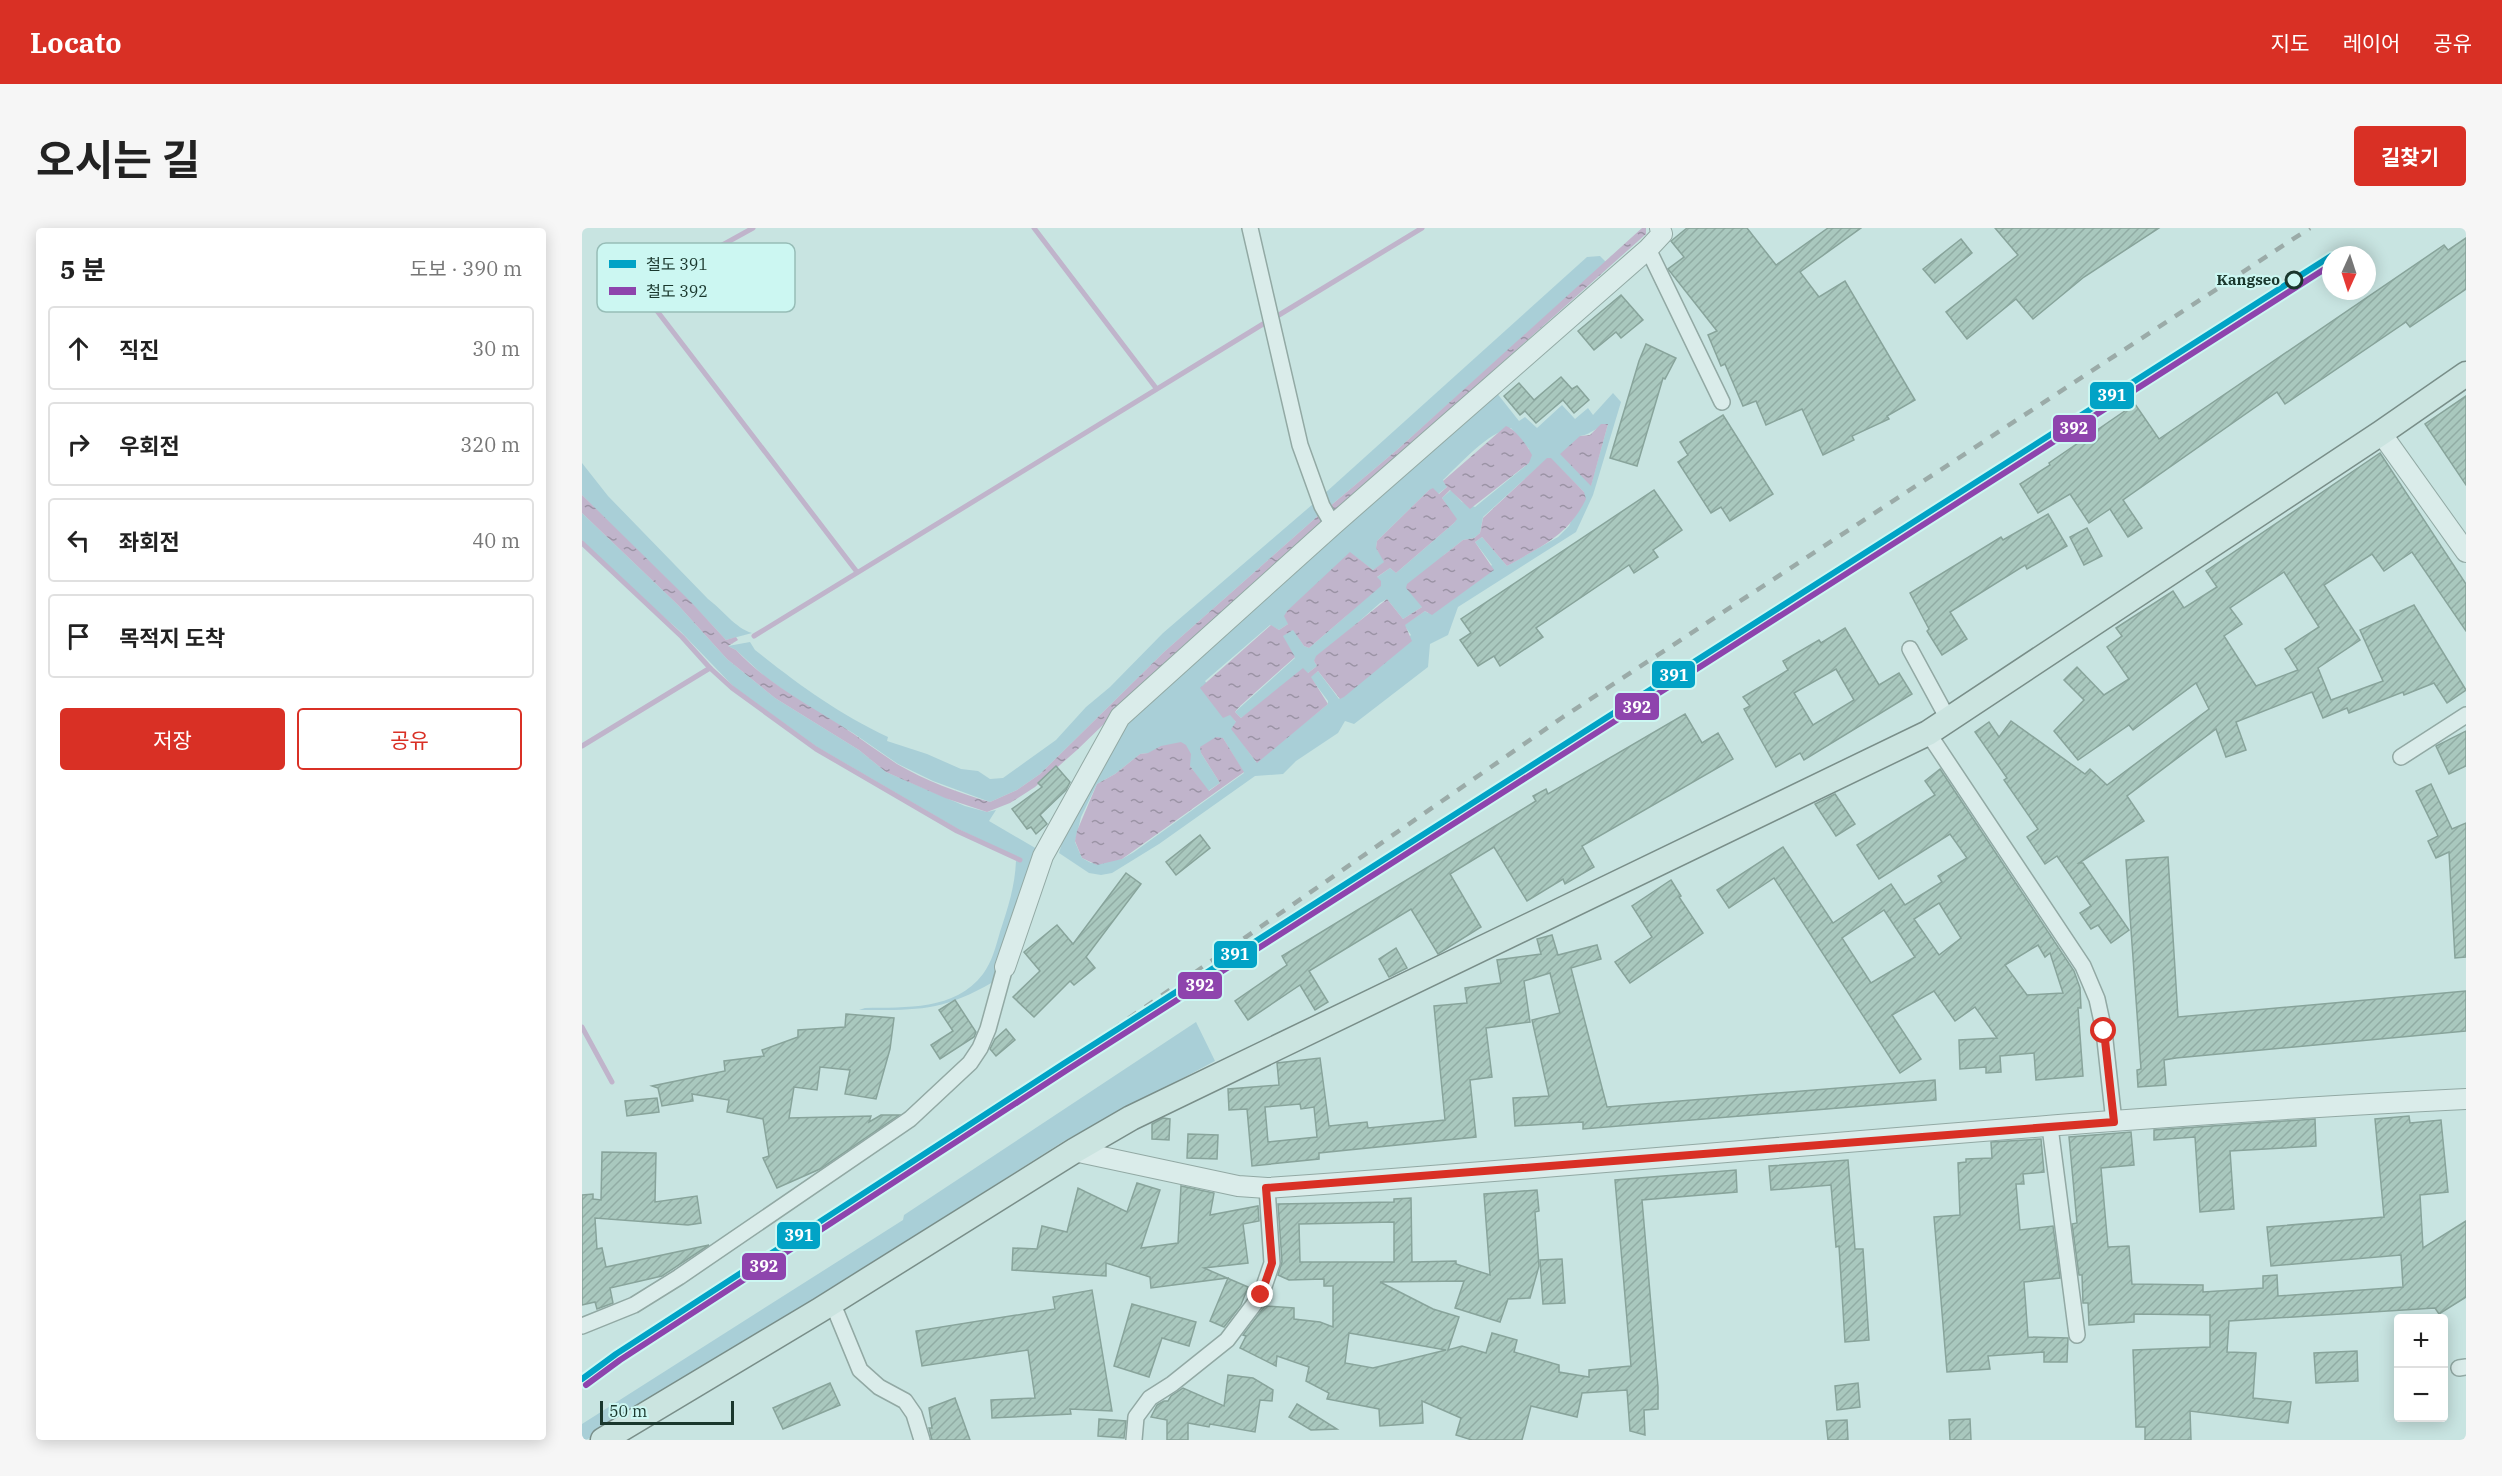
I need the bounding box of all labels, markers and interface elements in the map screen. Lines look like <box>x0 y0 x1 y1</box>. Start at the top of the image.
text: Locato <box>30 24 122 61</box>
text: 지도 <box>2271 29 2309 57</box>
text: 레이어 <box>2342 29 2400 57</box>
text: 공유 <box>2433 29 2472 57</box>
button: 길찾기 <box>2354 126 2466 186</box>
text: 오시는 길 <box>36 132 200 187</box>
legend <box>597 243 795 312</box>
north arrow <box>2322 246 2376 300</box>
text: 5 분 <box>60 252 106 286</box>
text: 철도 391 <box>646 254 708 274</box>
text: 도보 · 390 m <box>410 255 522 282</box>
place label: Kangseo <box>2217 270 2280 289</box>
marker: Kangseo <box>2285 271 2303 289</box>
text: 철도 392 <box>646 281 708 301</box>
icon: ahead <box>62 332 95 365</box>
text: 직진 <box>119 335 159 364</box>
text: 30 m <box>472 335 520 362</box>
line badge: 391 <box>2089 381 2135 410</box>
text: 391 <box>2098 385 2126 405</box>
line badge: 392 <box>2052 414 2097 443</box>
text: 392 <box>2060 418 2088 438</box>
icon: right <box>62 428 95 461</box>
text: 우회전 <box>119 431 180 460</box>
text: 320 m <box>460 431 520 458</box>
icon: left <box>62 524 95 557</box>
text: 좌회전 <box>119 527 180 556</box>
text: 40 m <box>472 527 520 554</box>
icon: arrive <box>62 620 95 653</box>
text: 목적지 도착 <box>119 623 225 652</box>
line badge: 391 <box>1651 660 1696 689</box>
text: 391 <box>1660 665 1688 685</box>
line badge: 392 <box>1614 692 1660 721</box>
text: 392 <box>1623 697 1651 717</box>
button: 저장 <box>60 708 285 770</box>
button: 공유 <box>297 708 522 770</box>
line badge: 391 <box>1213 940 1258 969</box>
text: 391 <box>1221 944 1249 964</box>
line badge: 392 <box>1177 971 1223 1000</box>
text: 392 <box>1186 975 1214 995</box>
route start <box>2090 1017 2116 1043</box>
line badge: 391 <box>776 1221 821 1250</box>
text: 391 <box>785 1225 813 1245</box>
line badge: 392 <box>741 1252 787 1281</box>
text: 392 <box>750 1256 778 1276</box>
route end <box>1247 1281 1273 1307</box>
map controls <box>2394 1314 2448 1422</box>
button: + <box>2394 1314 2448 1368</box>
button: − <box>2394 1368 2448 1422</box>
scale bar <box>600 1398 734 1426</box>
text: 50 m <box>609 1401 647 1421</box>

